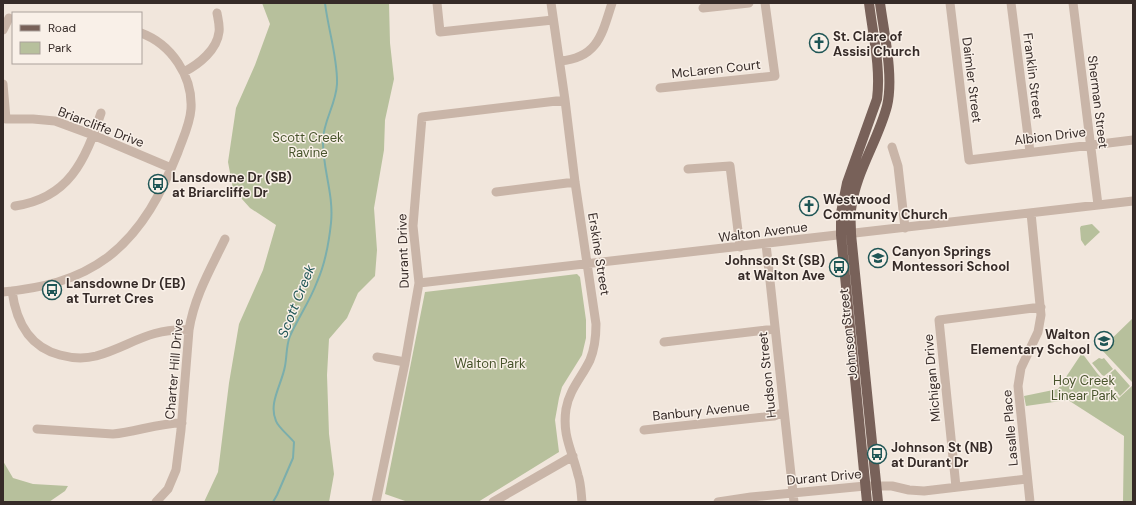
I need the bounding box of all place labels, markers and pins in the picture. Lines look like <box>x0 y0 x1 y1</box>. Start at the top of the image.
place label: St. Clare of Assisi Church <box>833 28 920 60</box>
church icon: St. Clare of Assisi Church <box>808 32 830 54</box>
place label: Lansdowne Dr (SB) at Briarcliffe Dr <box>172 169 292 201</box>
bus stop icon: Lansdowne Dr (SB) at Briarcliffe Dr <box>147 173 169 195</box>
place label: Westwood Community Church <box>823 191 948 223</box>
church icon: Westwood Community Church <box>798 195 820 217</box>
place label: Canyon Springs Montessori School <box>892 243 1010 275</box>
school or university icon: Canyon Springs Montessori School <box>867 247 889 269</box>
place label: Johnson St (SB) at Walton Ave <box>725 252 825 284</box>
bus stop icon: Johnson St (SB) at Walton Ave <box>828 256 850 278</box>
place label: Lansdowne Dr (EB) at Turret Cres <box>66 275 186 307</box>
bus stop icon: Lansdowne Dr (EB) at Turret Cres <box>41 279 63 301</box>
place label: Walton Elementary School <box>970 326 1090 358</box>
school or university icon: Walton Elementary School <box>1093 330 1115 352</box>
place label: Johnson St (NB) at Durant Dr <box>891 439 993 471</box>
bus stop icon: Johnson St (NB) at Durant Dr <box>866 443 888 465</box>

